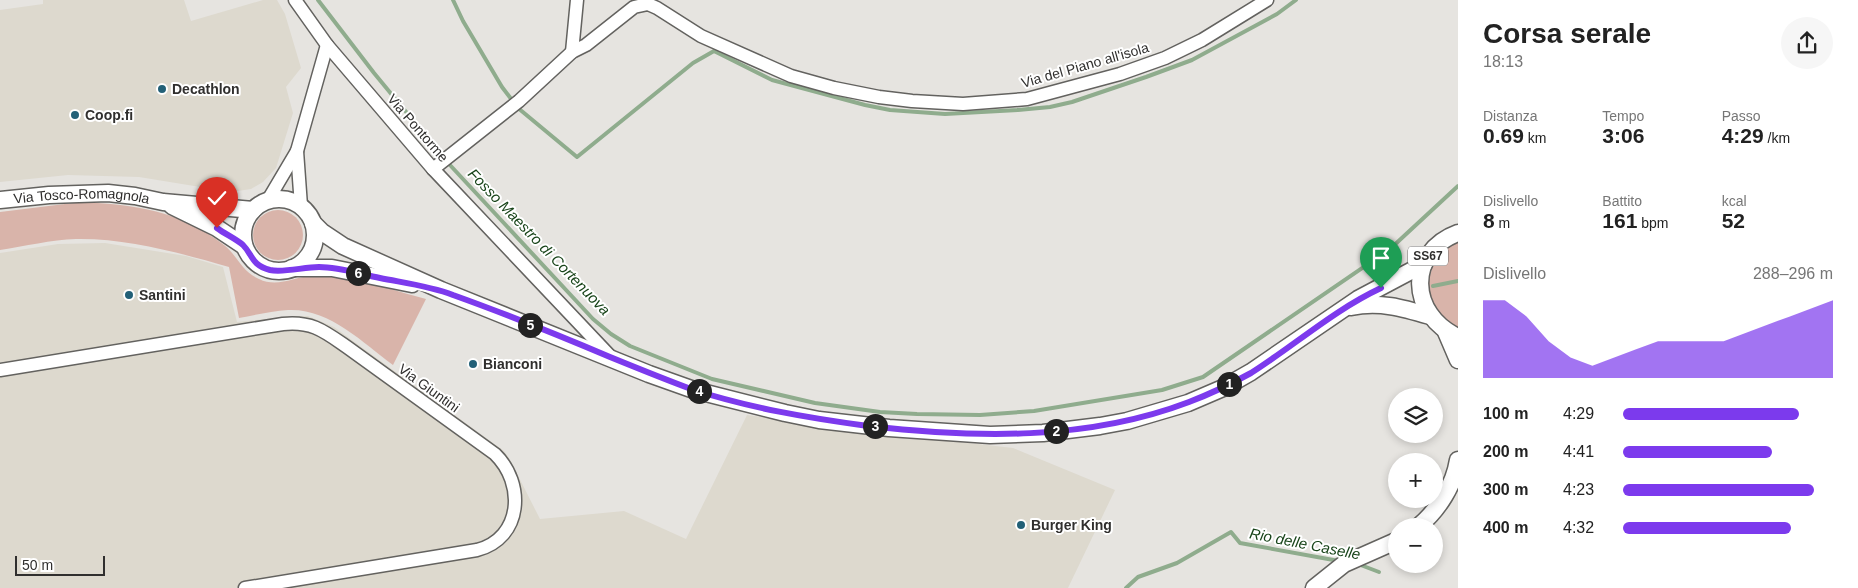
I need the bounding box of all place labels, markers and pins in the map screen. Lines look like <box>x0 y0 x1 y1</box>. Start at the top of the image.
place label: Decathlon <box>172 81 240 97</box>
marker: Decathlon <box>156 83 168 95</box>
place label: Coop.fi <box>85 107 133 123</box>
marker: Coop.fi <box>69 109 81 121</box>
pin <box>196 177 238 228</box>
pin <box>1360 237 1402 288</box>
pin: 6 <box>346 260 370 286</box>
place label: Santini <box>139 287 186 303</box>
marker: Santini <box>123 289 135 301</box>
pin: 5 <box>518 312 542 338</box>
place label: Bianconi <box>483 356 542 372</box>
marker: Bianconi <box>467 358 479 370</box>
pin: 1 <box>1216 372 1242 396</box>
pin: 4 <box>686 378 712 404</box>
pin: 3 <box>862 414 888 438</box>
pin: 2 <box>1044 418 1068 444</box>
place label: Burger King <box>1031 517 1112 533</box>
marker: Burger King <box>1015 519 1027 531</box>

